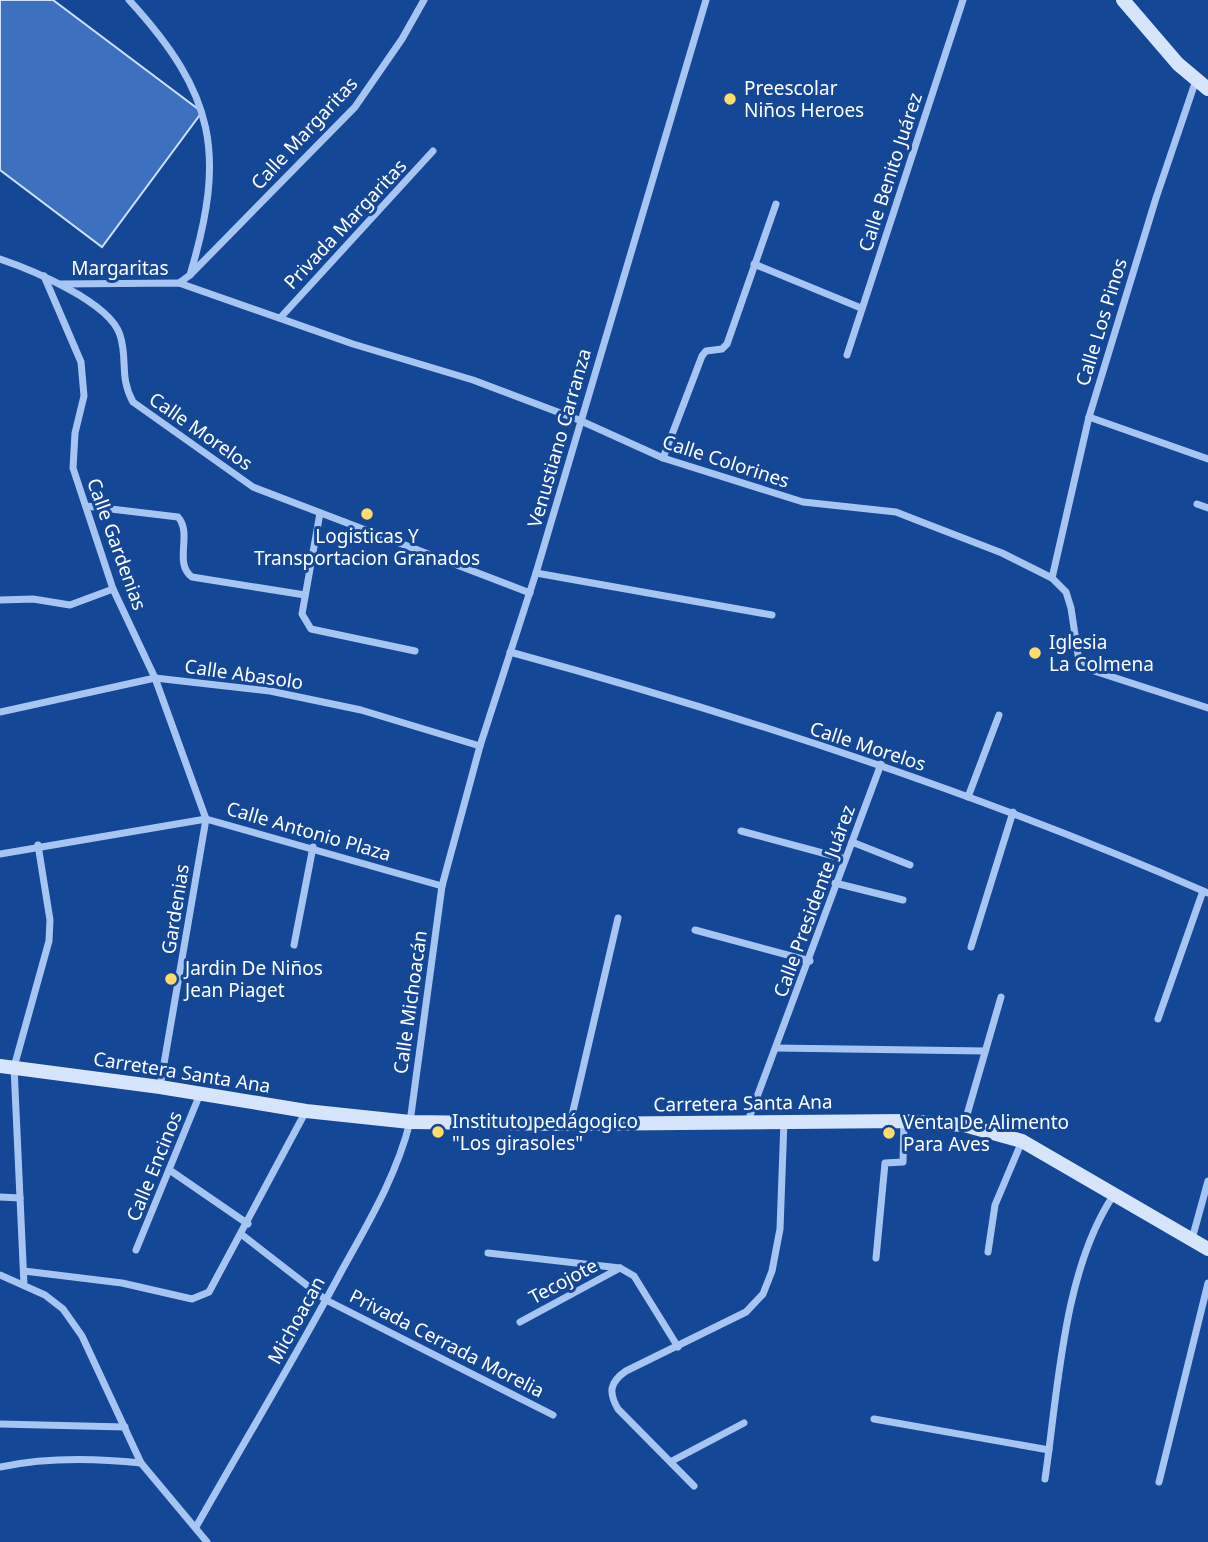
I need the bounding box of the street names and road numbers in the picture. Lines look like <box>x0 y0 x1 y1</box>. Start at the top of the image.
street label: Calle Margaritas <box>245 71 363 195</box>
street label: Calle Benito Juárez <box>852 89 928 255</box>
street label: Privada Margaritas <box>278 153 412 295</box>
street label: Margaritas <box>71 255 169 281</box>
street label: Calle Los Pinos <box>1069 255 1133 389</box>
street label: Venustiano Carranza <box>521 346 597 530</box>
street label: Calle Morelos <box>144 386 258 476</box>
street label: Calle Colorines <box>659 428 793 494</box>
street label: Calle Gardenias <box>81 474 153 614</box>
street label: Calle Abasolo <box>183 653 305 695</box>
street label: Calle Morelos <box>807 715 929 777</box>
street label: Calle Antonio Plaza <box>224 795 394 867</box>
street label: Calle Presidente Juárez <box>767 801 861 1001</box>
street label: Gardenias <box>155 862 195 956</box>
street label: Calle Michoacán <box>387 928 433 1076</box>
street label: Carretera Santa Ana <box>91 1045 273 1099</box>
street label: Carretera Santa Ana <box>653 1088 833 1118</box>
street label: Calle Encinos <box>120 1107 188 1225</box>
street label: Tecojote <box>524 1252 602 1310</box>
street label: Michoacan <box>261 1271 331 1369</box>
street label: Privada Cerrada Morelia <box>345 1283 549 1403</box>

